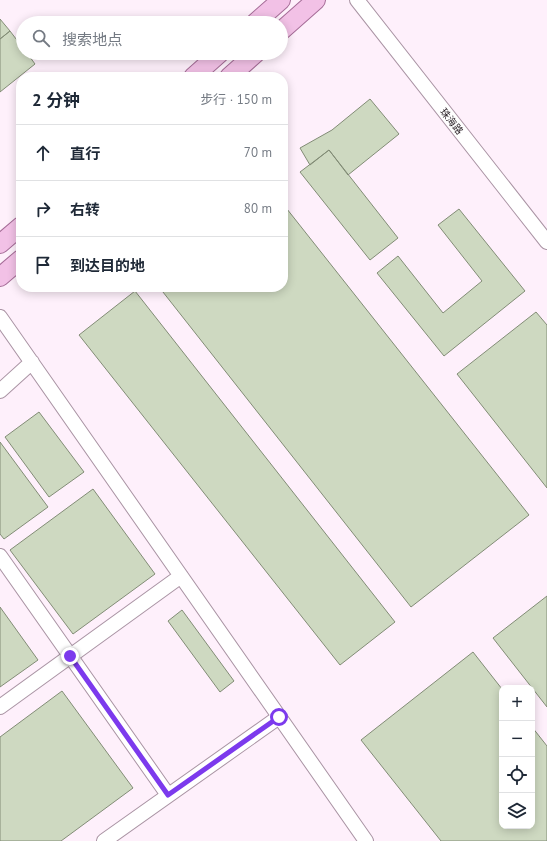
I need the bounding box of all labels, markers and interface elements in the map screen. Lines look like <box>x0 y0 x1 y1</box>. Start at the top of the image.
search box <box>16 16 288 60</box>
icon: search <box>30 27 52 49</box>
text: 搜索地点 <box>62 30 122 49</box>
text: 2 分钟 <box>32 89 80 111</box>
text: 步行 · 150 m <box>200 91 272 108</box>
street label: 珠海路 <box>437 105 466 137</box>
icon: ahead <box>32 142 54 164</box>
text: 直行 <box>70 144 100 163</box>
text: 70 m <box>244 144 272 161</box>
icon: right <box>32 198 54 220</box>
text: 右转 <box>70 200 100 219</box>
text: 80 m <box>244 200 272 217</box>
icon: arrive <box>32 254 54 276</box>
text: 到达目的地 <box>70 256 145 275</box>
route end <box>61 647 79 665</box>
map controls <box>499 685 535 829</box>
button: + <box>499 685 535 721</box>
route start <box>270 708 288 726</box>
button: − <box>499 721 535 757</box>
button: locate <box>499 757 535 793</box>
button: layers <box>499 793 535 829</box>

